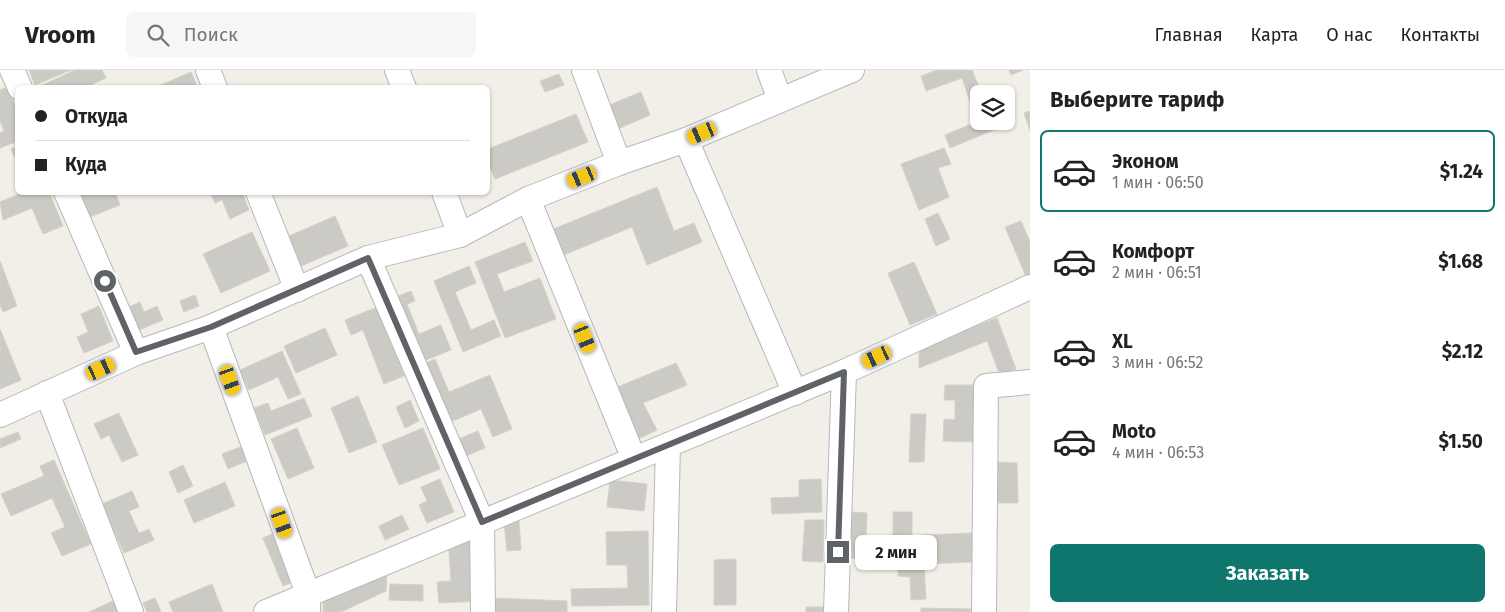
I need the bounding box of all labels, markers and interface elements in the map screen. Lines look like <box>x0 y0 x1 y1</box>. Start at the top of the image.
search box <box>126 12 476 57</box>
text: Vroom <box>25 21 96 49</box>
icon: search <box>144 21 172 49</box>
text: Поиск <box>184 23 238 46</box>
text: Главная <box>1155 24 1223 46</box>
text: Карта <box>1251 24 1298 46</box>
text: О нас <box>1326 24 1373 46</box>
text: Контакты <box>1401 24 1480 46</box>
map controls <box>970 85 1015 130</box>
button: layers <box>970 85 1015 130</box>
text: Выберите тариф <box>1050 86 1225 113</box>
text: Откуда <box>65 105 128 128</box>
car <box>685 120 718 146</box>
icon: car <box>1052 149 1097 194</box>
text: Эконом <box>1112 150 1179 173</box>
text: Куда <box>65 153 107 176</box>
text: $1.24 <box>1440 160 1483 183</box>
car <box>565 164 598 190</box>
text: 1 мин · 06:50 <box>1112 173 1204 192</box>
icon: car <box>1052 239 1097 284</box>
text: Комфорт <box>1112 240 1194 263</box>
text: $1.68 <box>1438 250 1483 273</box>
text: 2 мин · 06:51 <box>1112 263 1202 282</box>
route start <box>94 270 116 292</box>
car <box>572 321 597 355</box>
icon: car <box>1052 329 1097 374</box>
text: XL <box>1112 330 1133 353</box>
text: $2.12 <box>1442 340 1483 363</box>
car <box>860 344 893 370</box>
text: 3 мин · 06:52 <box>1112 353 1203 372</box>
car <box>84 356 117 382</box>
car <box>217 363 242 397</box>
icon: car <box>1052 419 1097 464</box>
text: Moto <box>1112 420 1156 443</box>
text: $1.50 <box>1438 430 1483 453</box>
text: 4 мин · 06:53 <box>1112 443 1204 462</box>
car <box>269 506 294 540</box>
callout: 2 мин <box>856 534 938 570</box>
route end <box>827 541 849 563</box>
text: 2 мин <box>875 543 917 562</box>
button: Заказать <box>1050 544 1485 602</box>

